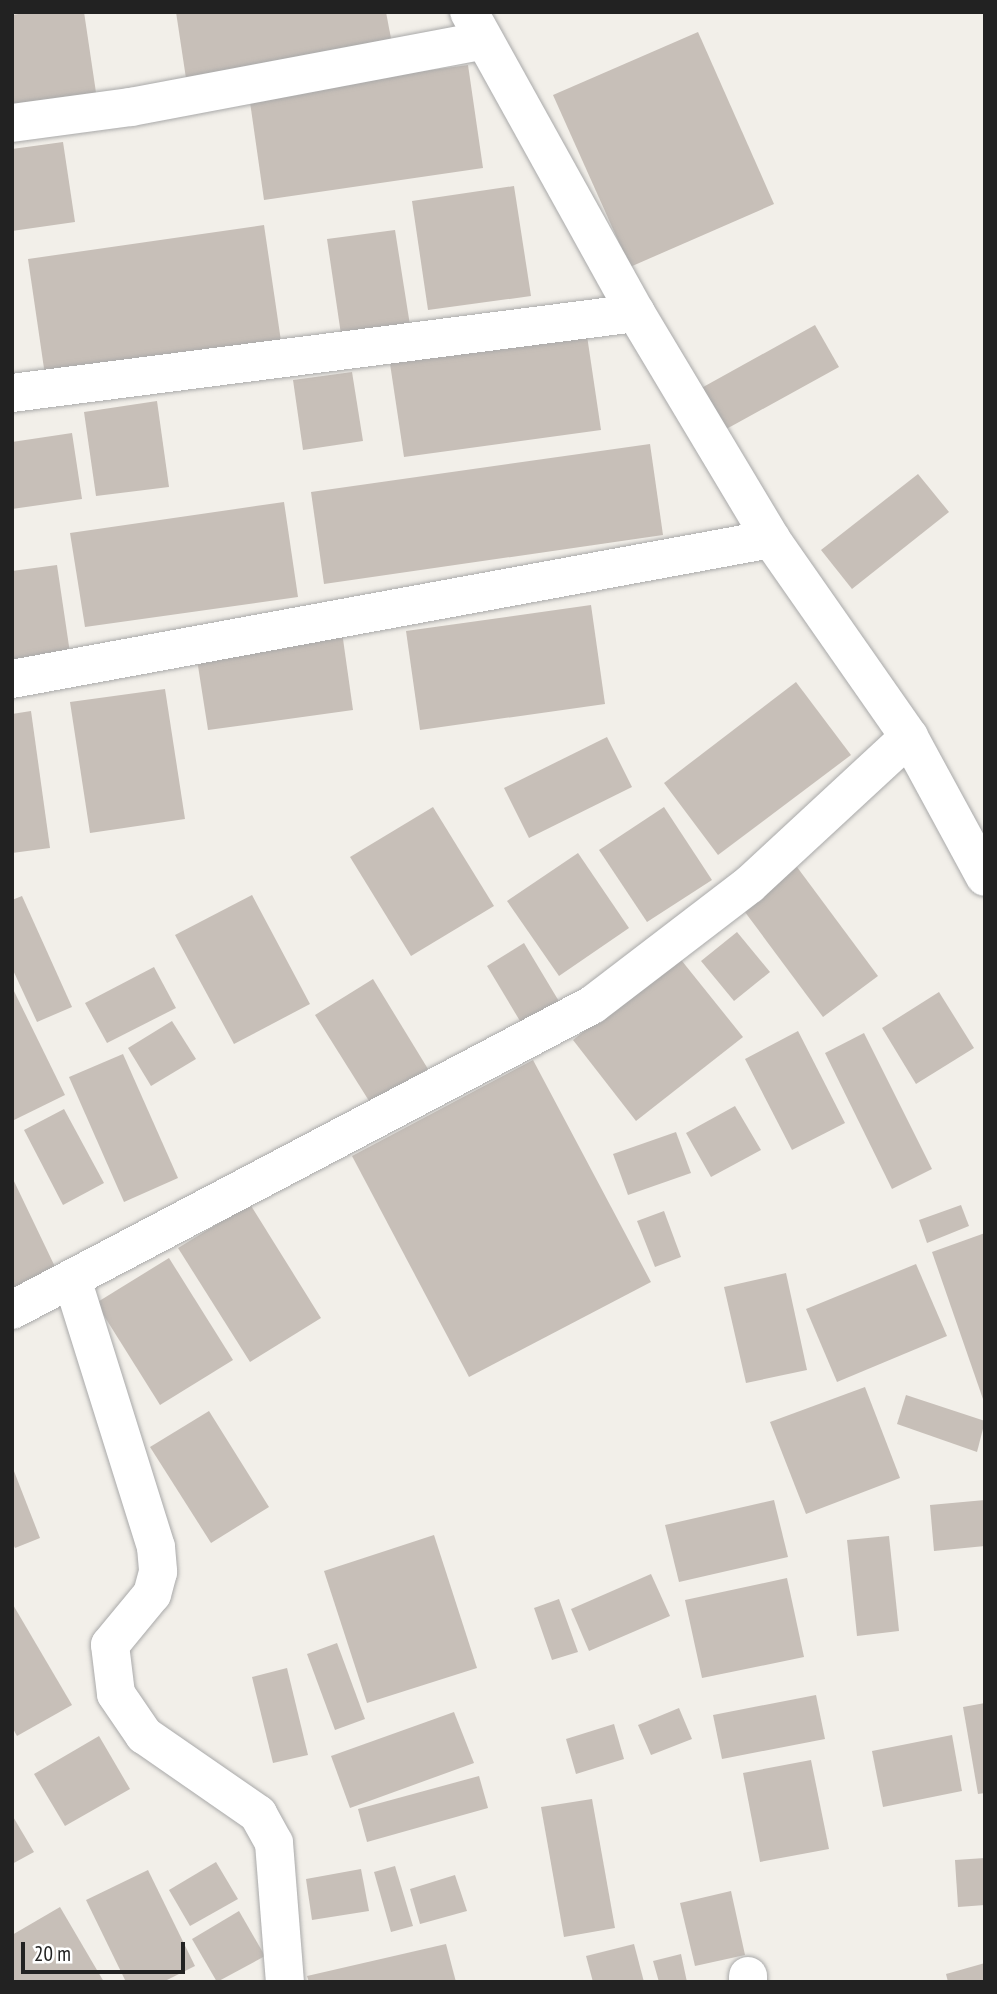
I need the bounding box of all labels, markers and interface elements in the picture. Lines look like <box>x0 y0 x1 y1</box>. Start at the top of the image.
scale bar <box>24 1927 189 1971</box>
text: 20 m <box>34 1940 71 1967</box>

